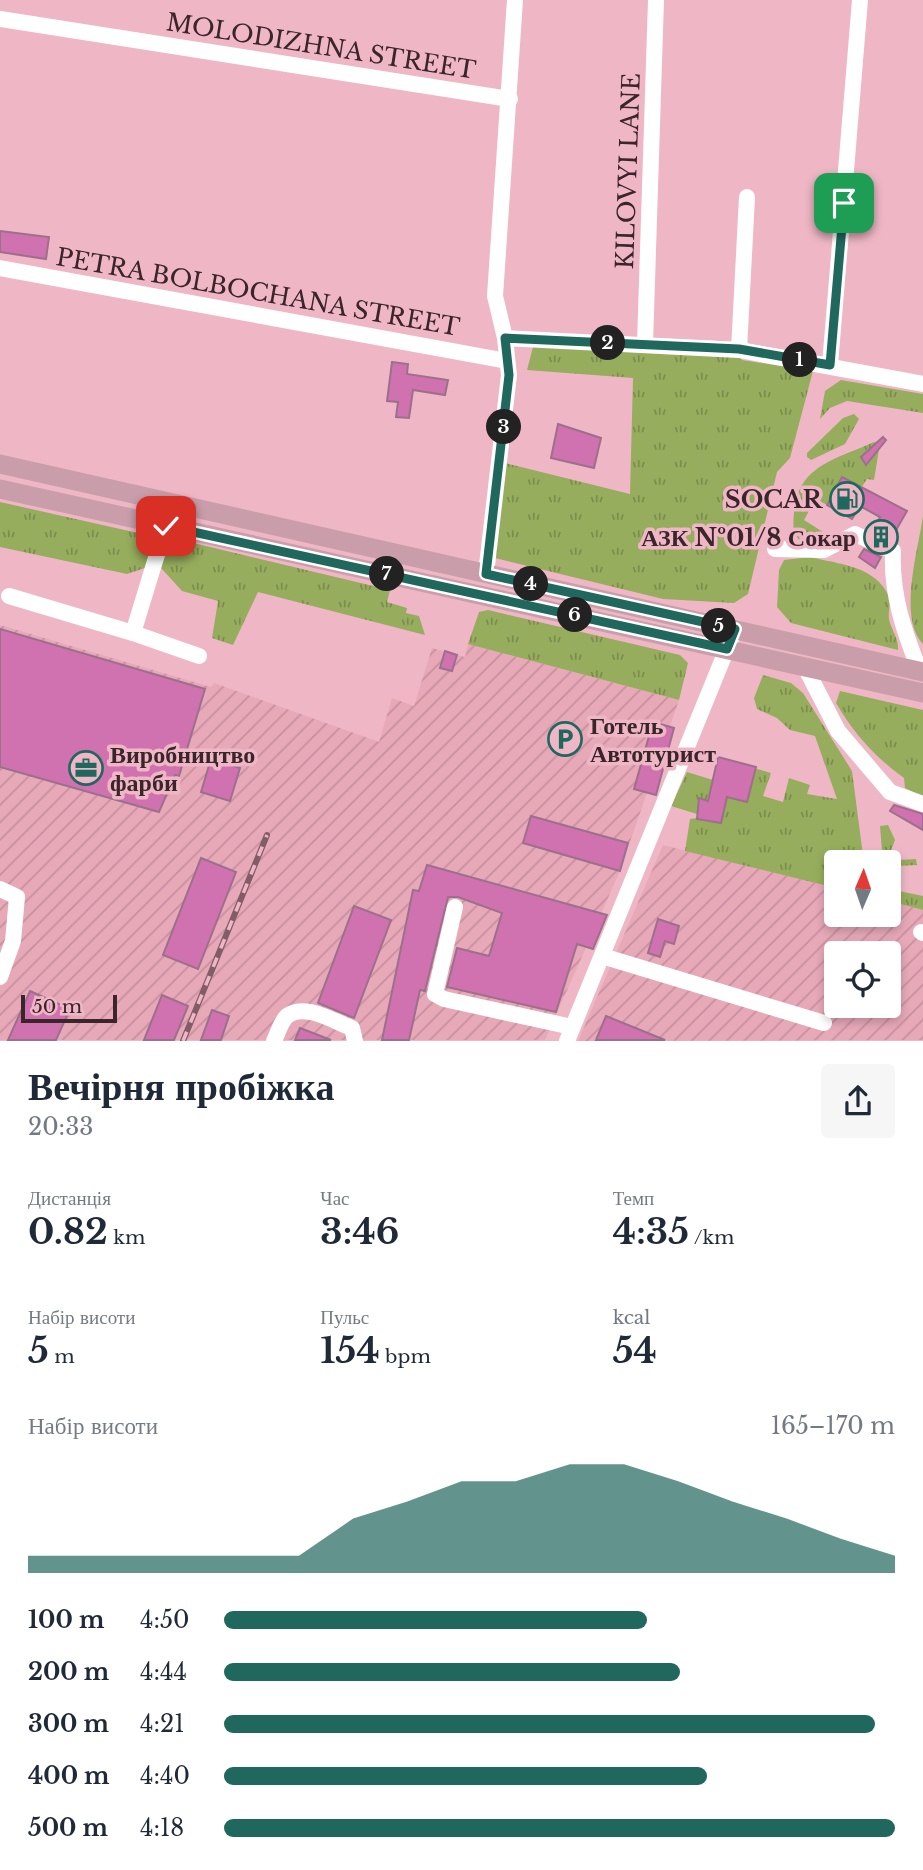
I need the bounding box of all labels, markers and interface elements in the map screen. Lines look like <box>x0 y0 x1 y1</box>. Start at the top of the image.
street label: MOLODIZHNA STREET <box>164 7 478 85</box>
street label: KILOVYI LANE <box>610 72 646 270</box>
pin <box>814 173 874 233</box>
icon: arrive <box>825 184 863 222</box>
street label: PETRA BOLBOCHANA STREET <box>54 242 462 342</box>
pin: 2 <box>590 326 626 360</box>
text: 2 <box>601 331 614 354</box>
pin: 1 <box>782 342 818 378</box>
text: 1 <box>795 348 804 371</box>
pin: 3 <box>486 410 522 444</box>
text: 3 <box>497 415 510 438</box>
fuel station icon: SOCAR <box>828 480 866 518</box>
place label: SOCAR <box>725 485 823 514</box>
pin <box>136 496 196 556</box>
icon: check <box>147 507 185 545</box>
building icon: АЗК №01/8 Сокар <box>862 518 900 556</box>
place label: АЗК №01/8 Сокар <box>641 523 856 552</box>
pin: 7 <box>370 556 404 592</box>
text: 7 <box>382 562 391 585</box>
pin: 4 <box>514 566 548 602</box>
text: 4 <box>524 572 537 595</box>
pin: 6 <box>558 598 592 632</box>
text: 6 <box>568 603 581 626</box>
pin: 5 <box>702 608 736 644</box>
text: 5 <box>713 614 724 637</box>
place label: Готель Автотурист <box>590 711 716 768</box>
parking icon: Готель Автотурист <box>546 720 584 758</box>
place label: Виробництво фарби <box>110 740 255 797</box>
office icon: Виробництво фарби <box>67 749 105 787</box>
north arrow <box>824 850 901 928</box>
map controls <box>824 850 901 1018</box>
button: locate <box>824 941 901 1018</box>
scale bar <box>21 992 117 1023</box>
text: 50 m <box>32 995 82 1018</box>
text: Вечірня пробіжка <box>28 1063 334 1110</box>
button: share <box>821 1064 895 1138</box>
text: 20:33 <box>28 1113 93 1141</box>
text: Дистанція <box>28 1187 111 1210</box>
text: Час <box>320 1187 350 1210</box>
text: Темп <box>613 1187 654 1210</box>
text: 0.82 <box>28 1210 108 1253</box>
text: 3:46 <box>320 1210 399 1253</box>
text: 4:35 <box>613 1210 689 1253</box>
text: km <box>108 1226 145 1249</box>
text: /km <box>689 1226 735 1249</box>
text: Набір висоти <box>28 1306 135 1329</box>
text: Пульс <box>320 1306 369 1329</box>
text: kcal <box>613 1306 651 1329</box>
text: 5 <box>28 1329 49 1372</box>
text: 154 <box>320 1329 380 1372</box>
text: 54 <box>613 1329 657 1372</box>
text: m <box>49 1345 75 1368</box>
text: bpm <box>380 1345 431 1368</box>
text: Набір висоти <box>28 1412 158 1440</box>
text: 165–170 m <box>771 1412 895 1440</box>
text: 100 m <box>28 1606 104 1634</box>
text: 4:50 <box>140 1606 190 1634</box>
text: 200 m <box>28 1658 109 1686</box>
text: 4:44 <box>140 1658 187 1686</box>
text: 300 m <box>28 1710 109 1738</box>
text: 4:21 <box>140 1710 184 1738</box>
text: 400 m <box>28 1762 110 1790</box>
text: 4:40 <box>140 1762 190 1790</box>
text: 500 m <box>28 1814 108 1842</box>
text: 4:18 <box>140 1814 184 1842</box>

